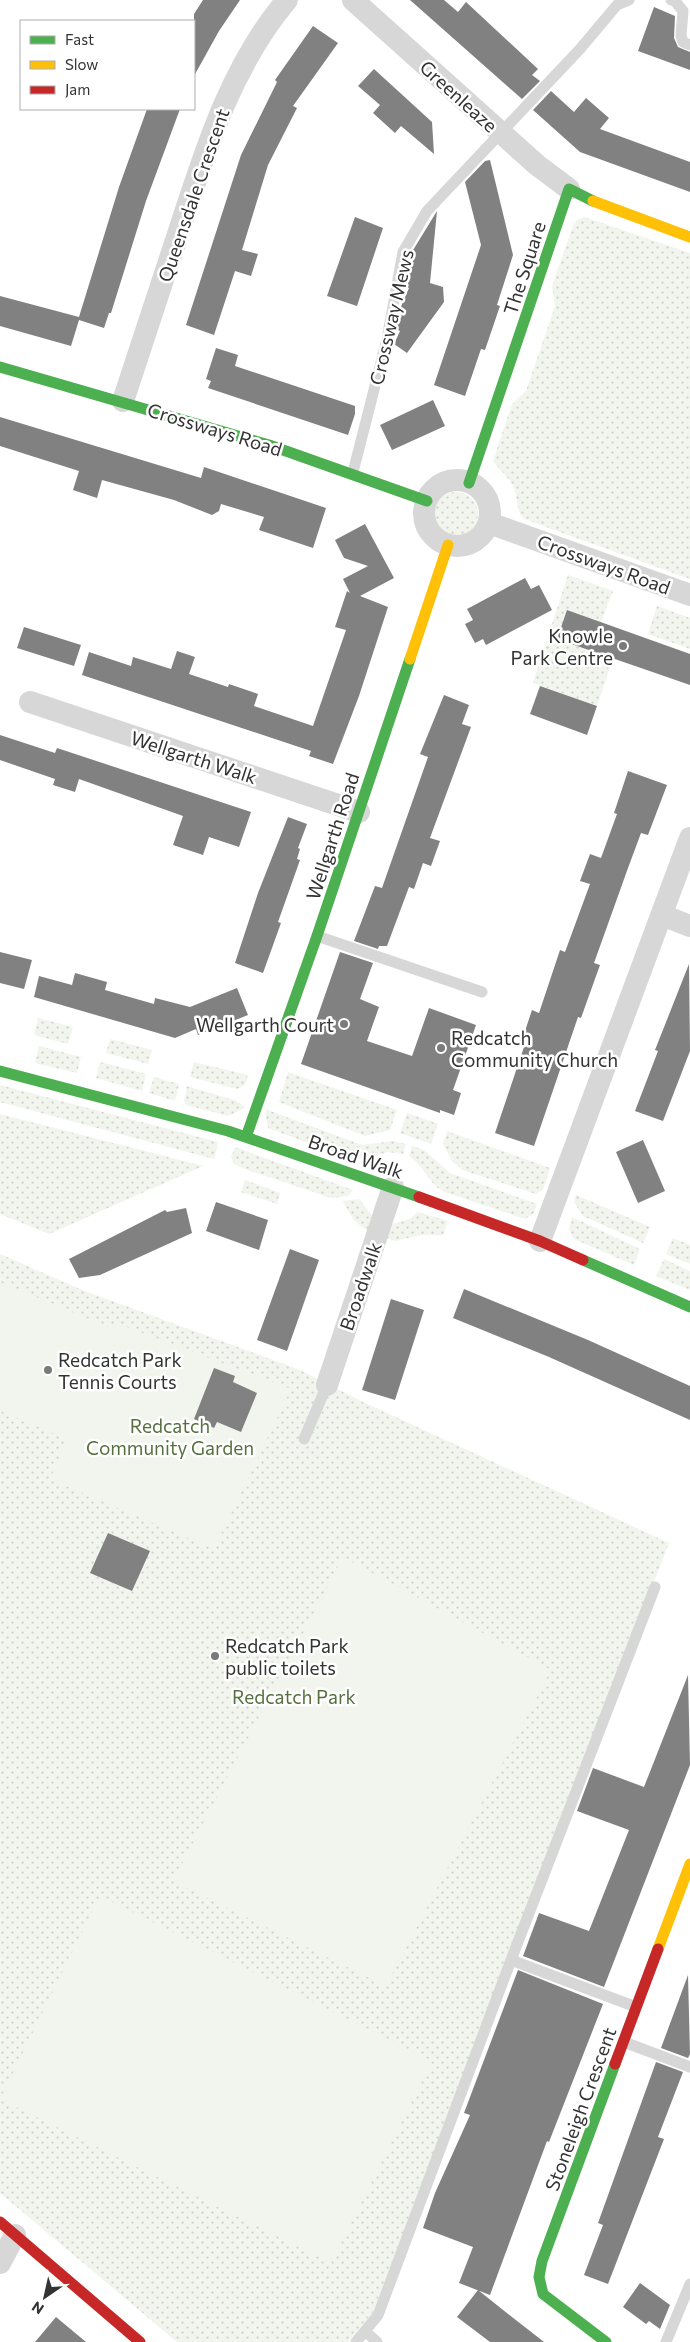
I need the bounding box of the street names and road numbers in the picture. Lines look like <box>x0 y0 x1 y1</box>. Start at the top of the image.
street label: Greenleaze <box>416 55 502 137</box>
street label: Queensdale Crescent <box>152 105 234 285</box>
street label: The Square <box>498 218 550 318</box>
street label: Crossway Mews <box>364 247 418 387</box>
street label: Crossways Road <box>145 398 285 460</box>
street label: Crossways Road <box>534 529 674 599</box>
street label: Wellgarth Walk <box>128 726 260 788</box>
street label: Wellgarth Road <box>301 770 363 902</box>
street label: Broad Walk <box>306 1129 406 1183</box>
street label: Broadwalk <box>334 1239 386 1333</box>
street label: Stoneleigh Crescent <box>540 2024 620 2194</box>

